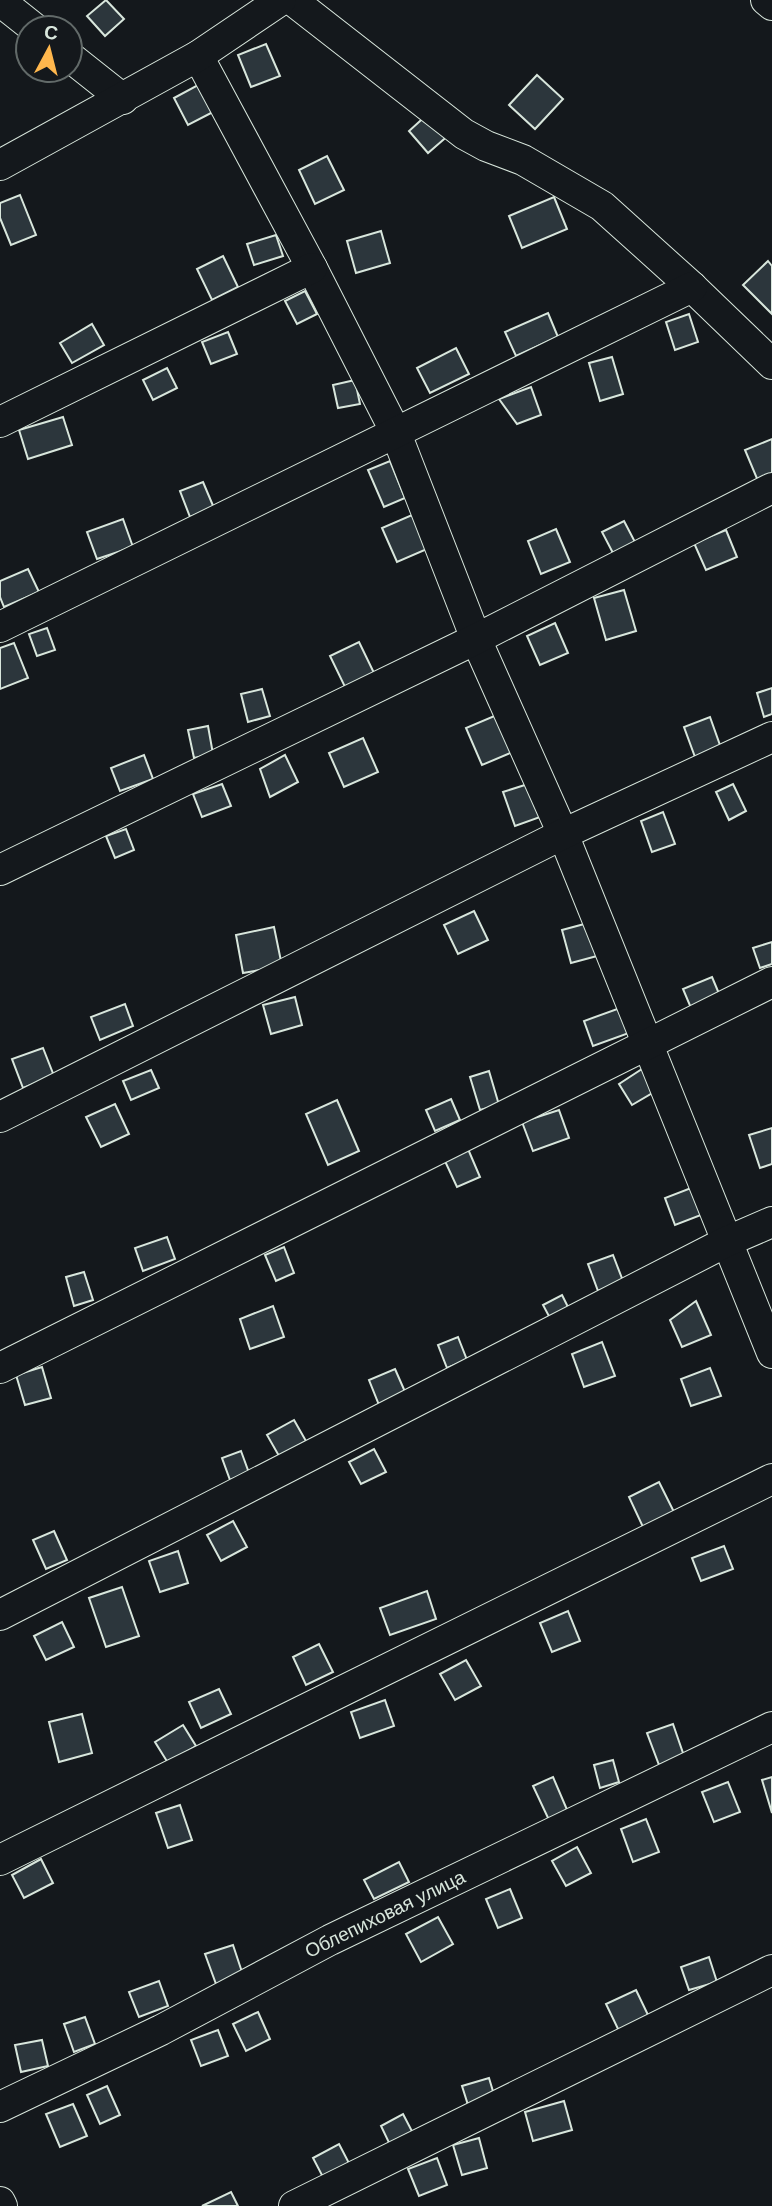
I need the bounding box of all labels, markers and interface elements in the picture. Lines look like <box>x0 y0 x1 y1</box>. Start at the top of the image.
north arrow <box>14 14 84 84</box>
text: С <box>43 21 59 44</box>
street label: Облепиховая улица <box>302 1866 469 1962</box>

